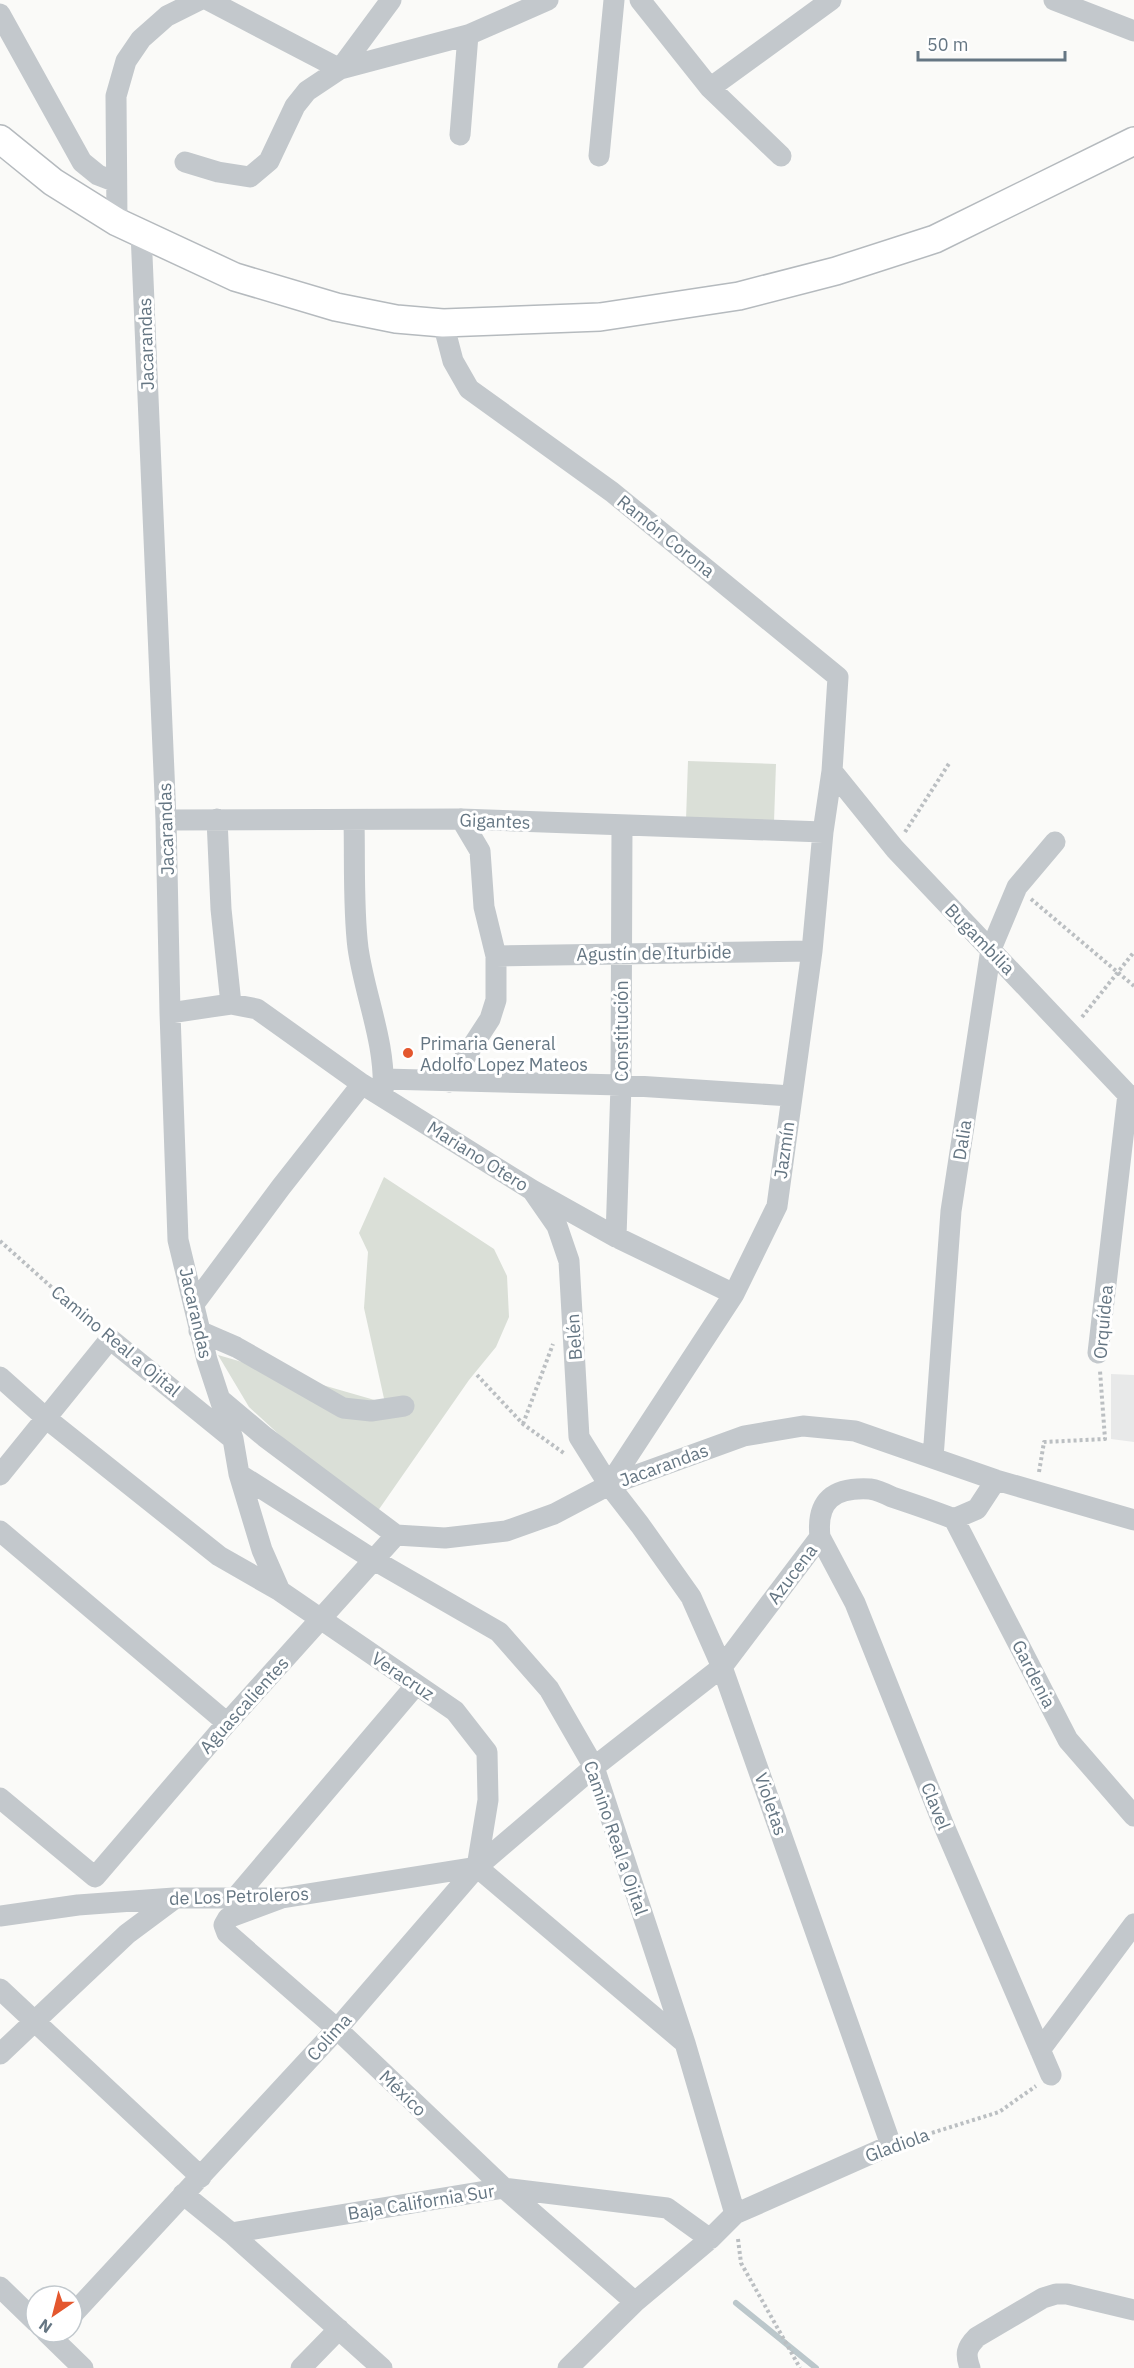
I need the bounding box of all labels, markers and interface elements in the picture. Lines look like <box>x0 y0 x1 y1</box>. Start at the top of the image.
scale bar <box>918 24 1065 62</box>
text: 50 m <box>927 33 969 56</box>
street label: Jacarandas <box>133 297 159 391</box>
street label: Ramón Corona <box>613 490 720 583</box>
street label: Jacarandas <box>153 782 179 876</box>
street label: Gigantes <box>459 808 531 834</box>
street label: Bugambilia <box>940 898 1020 980</box>
street label: Agustín de Iturbide <box>576 940 732 966</box>
street label: Constitución <box>610 980 633 1082</box>
place label: Primaria General Adolfo Lopez Mateos <box>420 1032 588 1076</box>
marker: Primaria General Adolfo Lopez Mateos <box>401 1046 415 1060</box>
street label: Mariano Otero <box>423 1116 533 1196</box>
street label: Dalia <box>947 1118 977 1162</box>
street label: Jazmín <box>769 1120 799 1180</box>
street label: Jacarandas <box>174 1265 218 1361</box>
street label: Camino Real a Ojital <box>47 1280 185 1402</box>
street label: Orquídea <box>1088 1284 1118 1360</box>
street label: Belén <box>561 1313 587 1361</box>
street label: Jacarandas <box>617 1438 711 1492</box>
street label: Azucena <box>762 1539 822 1608</box>
street label: Gardenia <box>1007 1636 1061 1712</box>
street label: Veracruz <box>367 1647 439 1705</box>
street label: Aguascalientes <box>194 1652 294 1758</box>
street label: Camino Real a Ojital <box>579 1758 653 1918</box>
street label: Violetas <box>750 1770 792 1838</box>
street label: Clavel <box>916 1779 956 1833</box>
street label: de Los Petroleros <box>169 1882 309 1910</box>
street label: Colima <box>302 2008 357 2065</box>
street label: México <box>375 2065 431 2121</box>
street label: Gladiola <box>862 2123 933 2167</box>
street label: Baja California Sur <box>346 2179 496 2225</box>
north arrow <box>24 2284 84 2344</box>
text: N <box>35 2315 56 2338</box>

